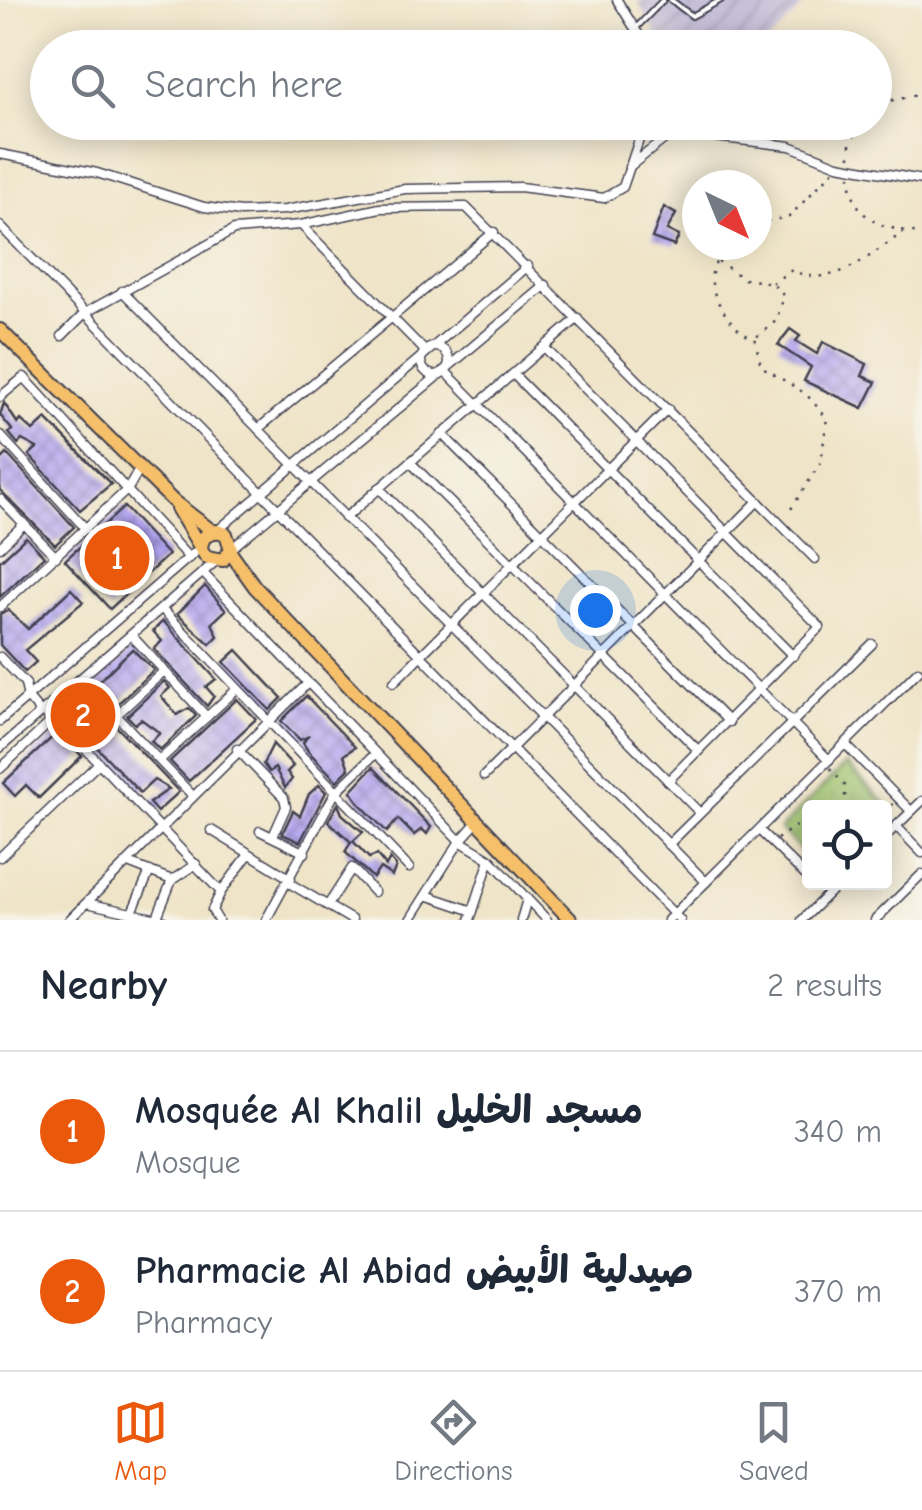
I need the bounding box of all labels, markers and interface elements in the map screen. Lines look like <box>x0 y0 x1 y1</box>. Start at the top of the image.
search box <box>30 30 892 140</box>
icon: search <box>65 58 120 113</box>
text: Search here <box>145 63 343 107</box>
north arrow <box>682 170 772 260</box>
pin: 1 <box>84 520 150 596</box>
your location <box>570 585 621 636</box>
pin: 2 <box>51 678 116 752</box>
map controls <box>802 800 892 890</box>
button: locate <box>802 800 892 890</box>
text: Nearby <box>40 961 167 1010</box>
text: 2 results <box>767 967 882 1004</box>
text: Mosquée Al Khalil مسجد الخليل <box>135 1089 643 1133</box>
text: 1 <box>66 1113 79 1150</box>
text: 340 m <box>794 1113 882 1150</box>
text: Mosque <box>135 1144 241 1181</box>
text: Pharmacie Al Abiad صيدلية الأبيض <box>135 1249 693 1293</box>
text: 2 <box>65 1273 80 1310</box>
text: 370 m <box>794 1273 882 1310</box>
text: Pharmacy <box>135 1304 272 1341</box>
tab: Map <box>113 1395 168 1487</box>
tab: Directions <box>394 1395 513 1487</box>
tab: Saved <box>739 1395 809 1487</box>

